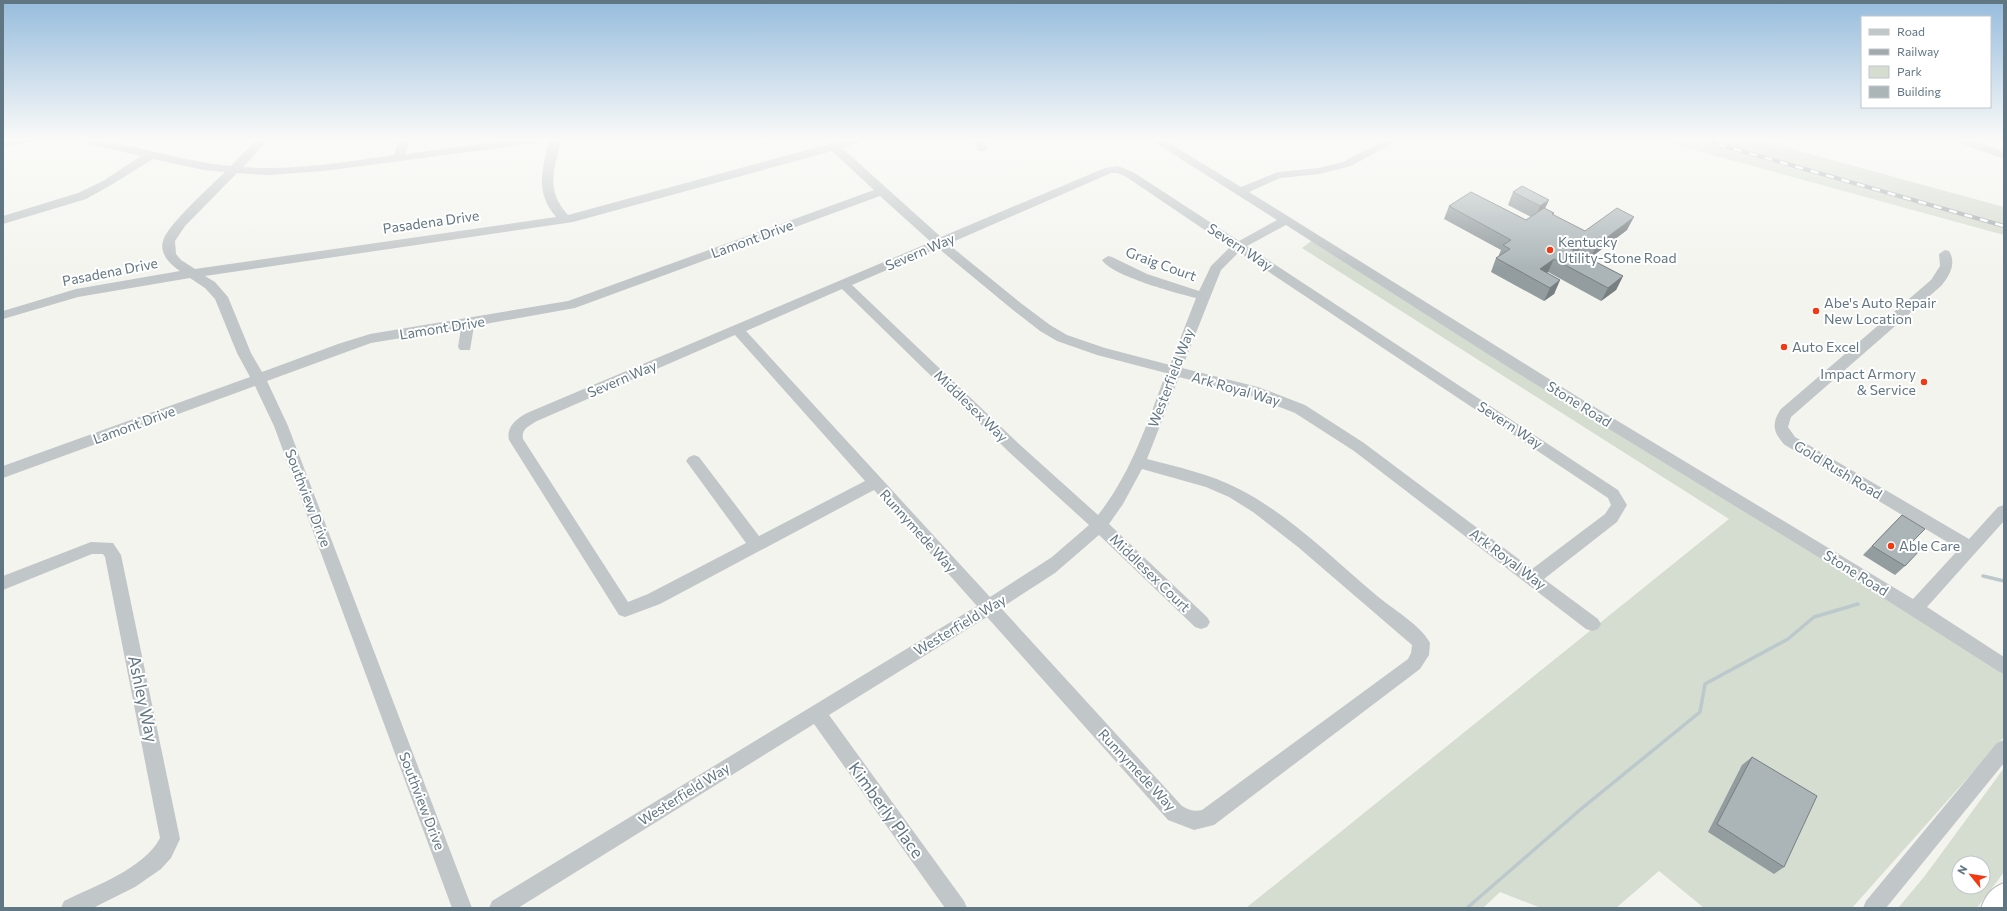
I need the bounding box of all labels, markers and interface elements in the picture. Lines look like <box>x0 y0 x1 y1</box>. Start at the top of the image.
legend <box>1861 16 1991 108</box>
text: Road <box>1897 24 1925 38</box>
text: Railway <box>1897 44 1939 58</box>
text: Park <box>1897 64 1923 78</box>
text: Building <box>1897 84 1941 98</box>
street label: Pasadena Drive <box>382 206 480 237</box>
street label: Lamont Drive <box>708 216 795 261</box>
street label: Severn Way <box>1205 219 1276 274</box>
street label: Severn Way <box>882 229 957 274</box>
place label: Kentucky Utility-Stone Road <box>1558 233 1676 266</box>
street label: Graig Court <box>1123 243 1199 284</box>
marker: Kentucky Utility-Stone Road <box>1545 245 1555 255</box>
street label: Pasadena Drive <box>61 254 159 289</box>
place label: Abe's Auto Repair New Location <box>1824 294 1937 327</box>
marker: Abe's Auto Repair New Location <box>1811 306 1821 316</box>
street label: Lamont Drive <box>398 312 486 343</box>
street label: Westerfield Way <box>1144 326 1197 430</box>
place label: Auto Excel <box>1792 338 1859 355</box>
marker: Auto Excel <box>1779 342 1789 352</box>
street label: Severn Way <box>584 356 659 401</box>
place label: Impact Armory & Service <box>1820 365 1916 398</box>
street label: Middlesex Way <box>931 366 1012 445</box>
street label: Ark Royal Way <box>1190 368 1282 409</box>
street label: Stone Road <box>1544 377 1615 430</box>
marker: Impact Armory & Service <box>1919 377 1929 387</box>
street label: Severn Way <box>1475 397 1546 452</box>
street label: Lamont Drive <box>90 402 177 447</box>
street label: Gold Rush Road <box>1791 437 1885 503</box>
street label: Southview Drive <box>282 446 335 549</box>
street label: Runnymede Way <box>877 486 960 576</box>
street label: Ark Royal Way <box>1467 524 1550 593</box>
street label: Middlesex Court <box>1107 530 1194 615</box>
place label: Able Care <box>1899 537 1960 554</box>
marker: Able Care <box>1886 541 1896 551</box>
street label: Stone Road <box>1821 546 1892 599</box>
street label: Westerfield Way <box>911 590 1009 659</box>
street label: Ashley Way <box>124 654 163 744</box>
street label: Runnymede Way <box>1095 725 1180 814</box>
street label: Southview Drive <box>396 749 449 852</box>
street label: Kimberly Place <box>844 757 928 862</box>
street label: Westerfield Way <box>635 759 733 828</box>
north arrow <box>1951 855 1991 895</box>
text: N <box>1954 863 1970 877</box>

